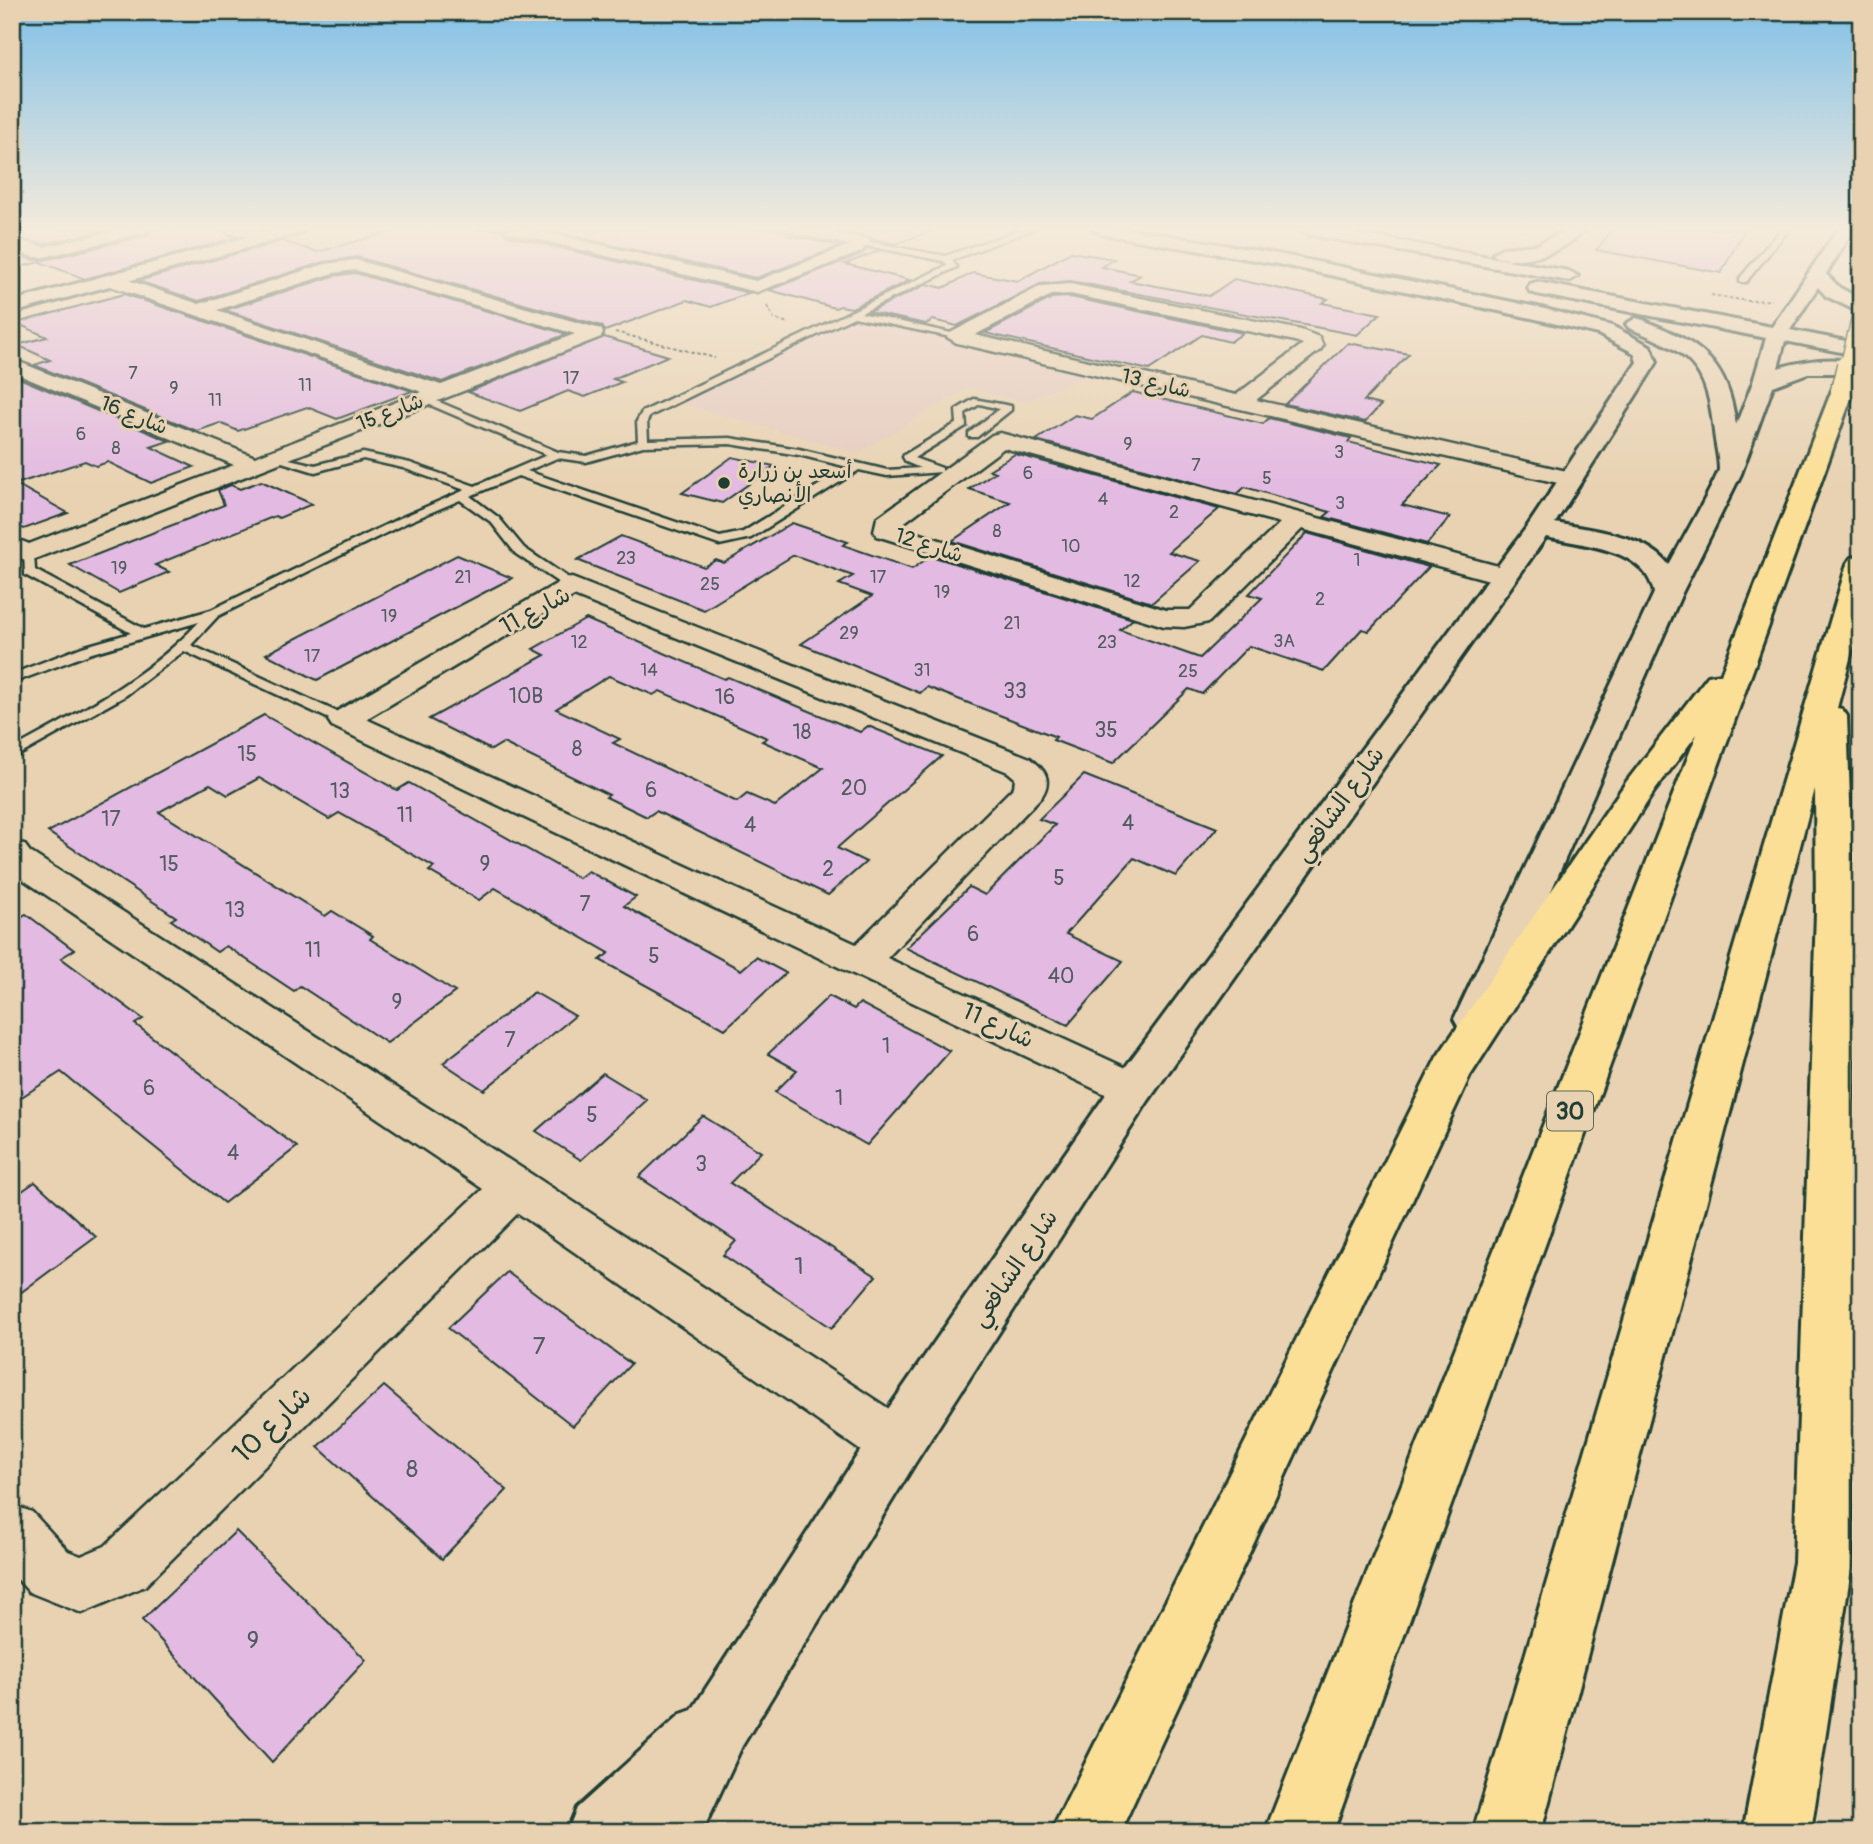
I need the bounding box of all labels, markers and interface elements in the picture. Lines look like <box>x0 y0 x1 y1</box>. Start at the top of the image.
house number: 7 <box>128 362 138 385</box>
street label: شارع 13 <box>1119 362 1193 405</box>
house number: 17 <box>563 367 580 390</box>
house number: 11 <box>298 374 312 397</box>
house number: 9 <box>169 377 179 400</box>
street label: شارع 15 <box>353 387 428 438</box>
house number: 11 <box>208 389 222 412</box>
street label: شارع 16 <box>96 390 172 442</box>
house number: 6 <box>76 423 86 446</box>
house number: 9 <box>1123 433 1133 456</box>
house number: 8 <box>111 437 121 460</box>
house number: 3 <box>1334 441 1344 464</box>
house number: 7 <box>1191 454 1201 477</box>
place label: أسعد بن زرارة الأنصاري <box>738 458 852 510</box>
house number: 6 <box>1023 462 1033 485</box>
house number: 5 <box>1262 467 1272 490</box>
marker: أسعد بن زرارة الأنصاري <box>716 475 732 491</box>
house number: 4 <box>1098 488 1109 511</box>
house number: 3 <box>1335 492 1345 515</box>
house number: 2 <box>1169 501 1179 524</box>
house number: 8 <box>992 520 1002 543</box>
street label: شارع 12 <box>891 522 966 570</box>
house number: 10 <box>1061 535 1081 558</box>
house number: 23 <box>616 547 636 570</box>
house number: 1 <box>1353 549 1361 572</box>
house number: 19 <box>111 557 127 580</box>
house number: 21 <box>454 566 472 589</box>
house number: 17 <box>870 566 887 589</box>
house number: 12 <box>1123 570 1141 593</box>
house number: 25 <box>700 573 720 596</box>
street label: شارع 11 <box>495 580 577 643</box>
house number: 19 <box>934 581 950 604</box>
house number: 2 <box>1315 588 1325 611</box>
house number: 19 <box>381 605 397 628</box>
house number: 21 <box>1003 612 1021 635</box>
house number: 29 <box>839 622 859 645</box>
house number: 3A <box>1273 630 1295 653</box>
house number: 12 <box>570 631 588 654</box>
house number: 23 <box>1097 631 1117 654</box>
house number: 17 <box>304 645 321 668</box>
house number: 14 <box>640 659 658 682</box>
house number: 31 <box>913 659 931 682</box>
house number: 25 <box>1178 660 1198 683</box>
house number: 33 <box>1003 678 1027 705</box>
house number: 10B <box>509 683 543 710</box>
house number: 16 <box>715 684 735 711</box>
house number: 35 <box>1094 717 1118 744</box>
house number: 18 <box>793 719 811 746</box>
house number: 8 <box>572 736 582 763</box>
house number: 15 <box>237 741 257 768</box>
street label: شارع الشافعي <box>1288 741 1396 871</box>
house number: 20 <box>841 775 867 802</box>
house number: 6 <box>645 777 657 804</box>
house number: 13 <box>330 778 350 805</box>
house number: 11 <box>397 802 413 829</box>
house number: 17 <box>101 806 121 833</box>
house number: 4 <box>1122 810 1134 837</box>
house number: 4 <box>744 812 756 839</box>
house number: 15 <box>159 851 179 878</box>
house number: 9 <box>480 851 490 878</box>
house number: 2 <box>822 856 834 883</box>
house number: 5 <box>1053 865 1065 892</box>
house number: 7 <box>579 891 591 918</box>
house number: 13 <box>225 897 245 924</box>
house number: 6 <box>967 921 979 948</box>
house number: 11 <box>305 937 321 964</box>
house number: 5 <box>648 943 660 970</box>
house number: 40 <box>1048 963 1074 990</box>
house number: 9 <box>392 989 402 1016</box>
street label: شارع 11 <box>956 996 1038 1056</box>
house number: 7 <box>504 1027 516 1054</box>
house number: 1 <box>882 1033 890 1060</box>
house number: 6 <box>143 1075 155 1102</box>
house number: 1 <box>835 1085 843 1112</box>
road number: 30 <box>1547 1092 1593 1130</box>
house number: 5 <box>586 1102 598 1129</box>
house number: 4 <box>227 1140 239 1167</box>
house number: 3 <box>695 1151 707 1178</box>
street label: شارع الشافعي <box>965 1204 1069 1336</box>
house number: 1 <box>794 1252 804 1281</box>
house number: 7 <box>533 1332 546 1361</box>
street label: شارع 10 <box>225 1379 320 1472</box>
house number: 8 <box>406 1455 418 1484</box>
house number: 9 <box>247 1626 259 1655</box>

